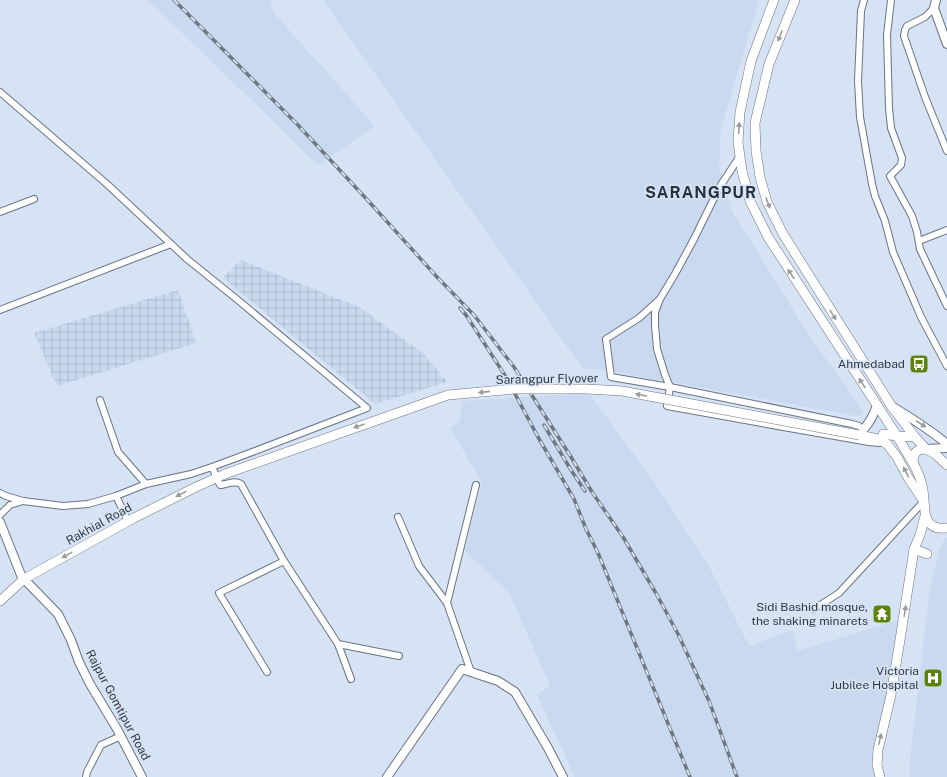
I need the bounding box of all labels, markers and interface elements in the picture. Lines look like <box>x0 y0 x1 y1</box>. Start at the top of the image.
one-way arrow <box>777 31 783 43</box>
one-way arrow <box>736 122 743 134</box>
district label: SARANGPUR <box>645 183 757 202</box>
one-way arrow <box>765 197 771 209</box>
one-way arrow <box>787 268 795 279</box>
one-way arrow <box>829 310 837 320</box>
bus stop icon: Ahmedabad <box>908 353 930 375</box>
place label: Ahmedabad <box>838 357 905 371</box>
street label: Sarangpur Flyover <box>495 371 599 387</box>
one-way arrow <box>858 377 866 388</box>
one-way arrow <box>478 389 490 395</box>
one-way arrow <box>635 391 648 397</box>
one-way arrow <box>916 420 926 428</box>
one-way arrow <box>353 424 365 430</box>
one-way arrow <box>903 466 909 478</box>
one-way arrow <box>175 491 187 497</box>
street label: Rakhial Road <box>64 500 134 548</box>
one-way arrow <box>61 552 73 559</box>
place label: Sidi Bashid mosque, the shaking minarets <box>751 600 868 628</box>
temple icon: Sidi Bashid mosque, the shaking minarets <box>871 603 893 625</box>
one-way arrow <box>902 605 908 617</box>
street label: Rajpur Gomtipur Road <box>83 647 153 763</box>
place label: Victoria Jubilee Hospital <box>830 664 919 692</box>
hospital icon: Victoria Jubilee Hospital <box>922 667 944 689</box>
one-way arrow <box>878 733 884 745</box>

